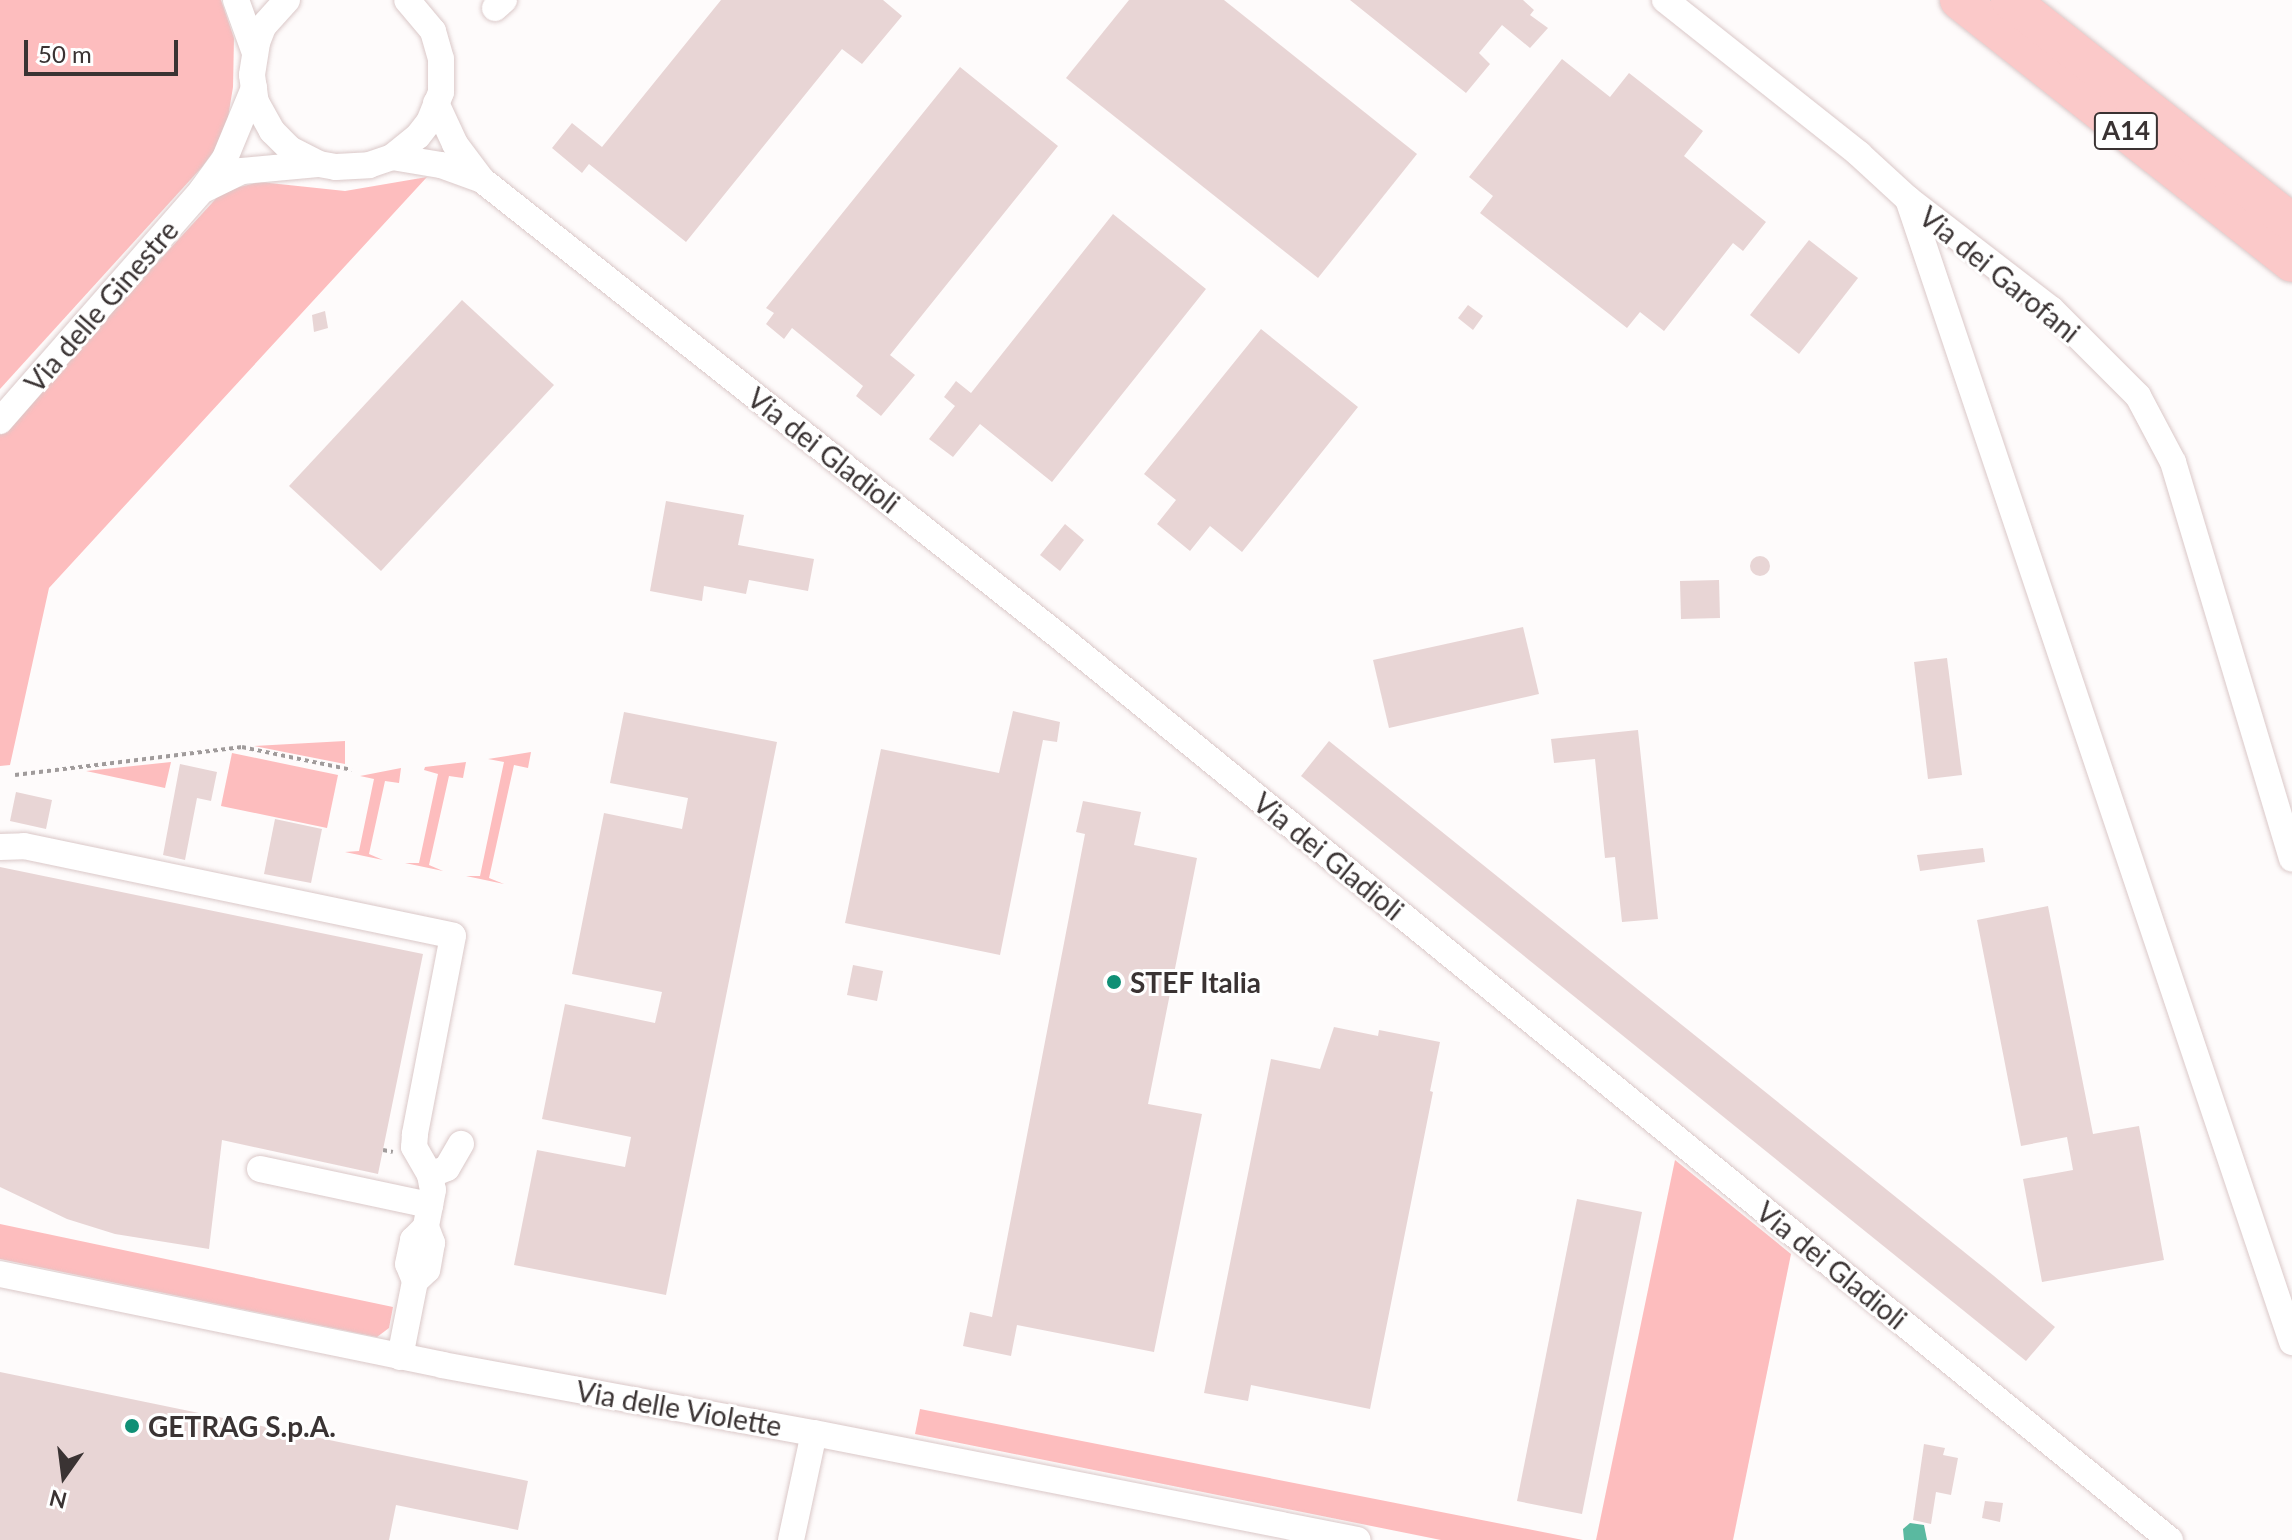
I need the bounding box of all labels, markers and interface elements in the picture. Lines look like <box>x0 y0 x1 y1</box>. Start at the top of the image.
scale bar <box>28 24 182 74</box>
text: 50 m <box>38 39 92 68</box>
road number: A14 <box>2092 109 2160 153</box>
street label: Via dei Garofani <box>1913 199 2087 349</box>
street label: Via delle Ginestre <box>17 213 185 399</box>
street label: Via dei Gladioli <box>741 380 907 520</box>
street label: Via dei Gladioli <box>1247 785 1411 927</box>
place label: STEF Italia <box>1130 965 1262 999</box>
marker: STEF Italia <box>1105 973 1123 991</box>
street label: Via dei Gladioli <box>1750 1194 1914 1336</box>
street label: Via delle Violette <box>573 1373 785 1443</box>
place label: GETRAG S.p.A. <box>148 1409 336 1443</box>
marker: GETRAG S.p.A. <box>123 1417 141 1435</box>
north arrow <box>24 1436 104 1516</box>
text: N <box>47 1485 70 1515</box>

